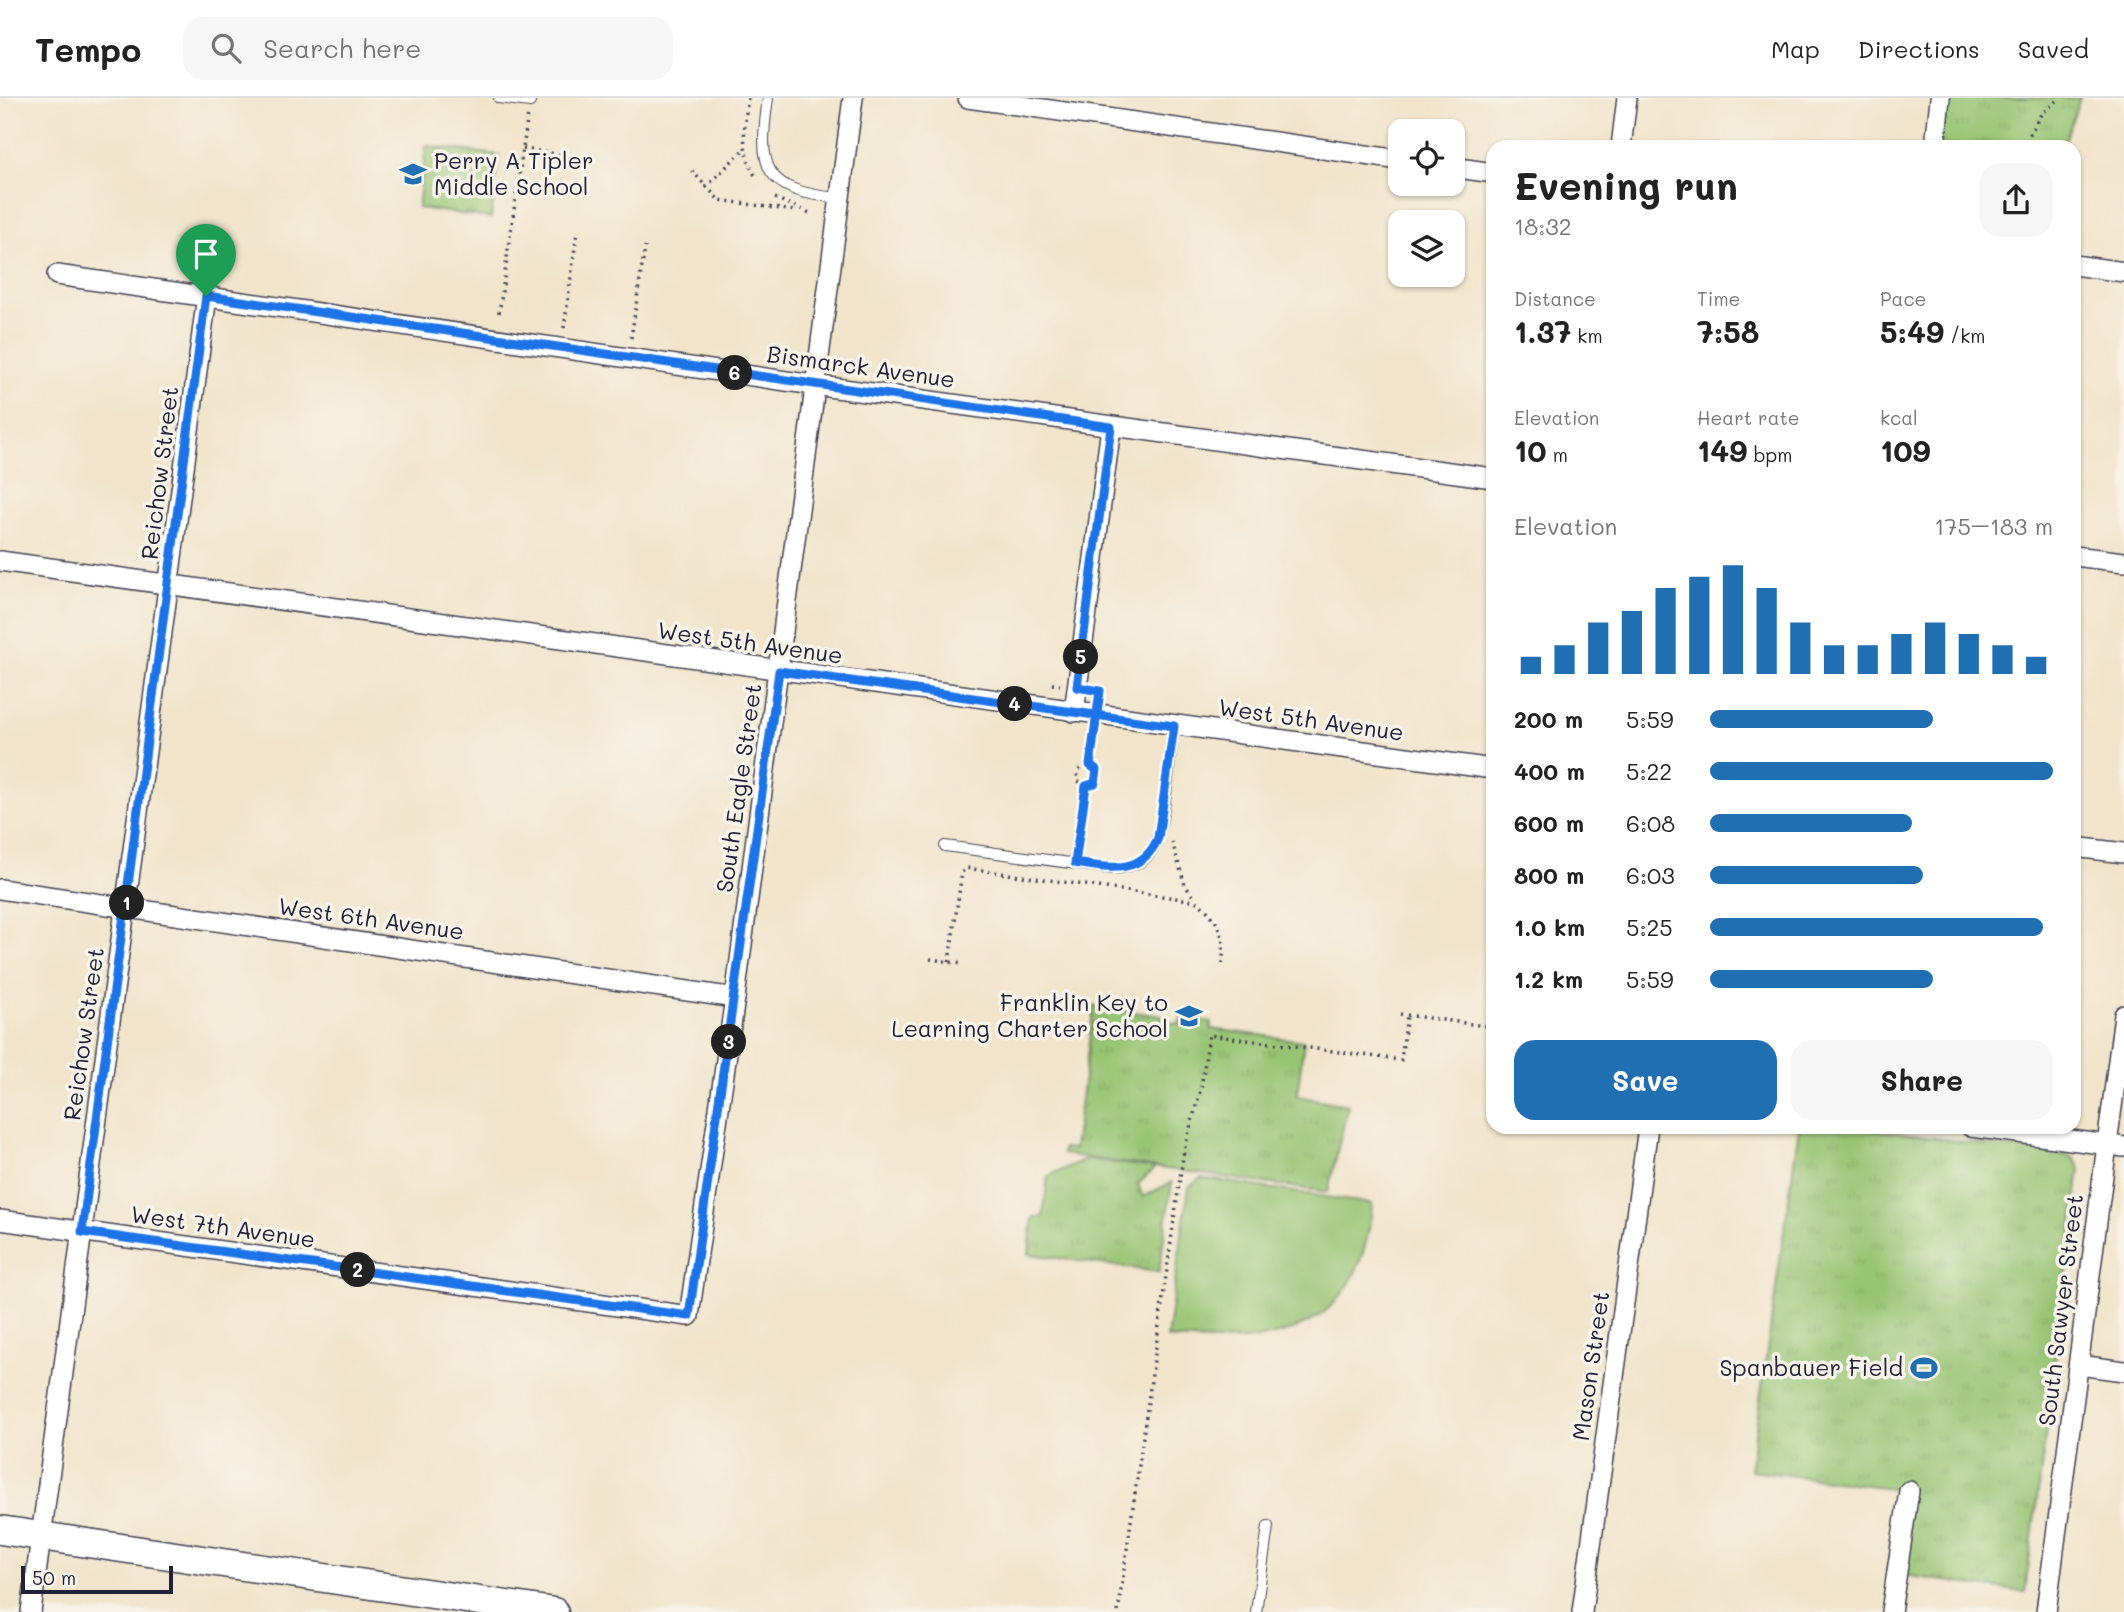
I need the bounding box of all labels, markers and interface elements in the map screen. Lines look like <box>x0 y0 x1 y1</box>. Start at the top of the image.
search box <box>183 17 673 80</box>
text: Tempo <box>35 27 141 70</box>
icon: search <box>207 29 245 67</box>
text: Search here <box>263 31 421 65</box>
text: Map <box>1771 33 1820 64</box>
text: Directions <box>1858 33 1980 64</box>
text: Saved <box>2018 33 2089 64</box>
map controls <box>1388 119 1465 287</box>
button: locate <box>1388 119 1465 196</box>
place label: Perry A Tipler Middle School <box>434 145 594 201</box>
school or university icon: Perry A Tipler Middle School <box>398 159 428 189</box>
text: Evening run <box>1514 160 1738 210</box>
button: share <box>1979 163 2053 237</box>
button: layers <box>1388 210 1465 287</box>
text: 18:32 <box>1514 211 1572 241</box>
pin <box>176 224 236 296</box>
icon: arrive <box>187 235 225 273</box>
text: Distance <box>1514 286 1596 311</box>
text: Time <box>1697 286 1740 311</box>
text: Pace <box>1880 286 1926 311</box>
text: 1.37 <box>1514 311 1571 351</box>
text: 7:58 <box>1697 311 1759 351</box>
text: 5:49 <box>1880 311 1944 351</box>
text: km <box>1571 323 1603 348</box>
text: /km <box>1944 323 1985 348</box>
street label: Bismarck Avenue <box>765 338 957 394</box>
pin: 6 <box>718 356 752 390</box>
text: 6 <box>729 360 740 385</box>
street label: Reichow Street <box>133 384 185 561</box>
text: Elevation <box>1514 405 1599 430</box>
text: Heart rate <box>1697 405 1800 430</box>
text: kcal <box>1880 405 1918 430</box>
text: 10 <box>1514 430 1547 470</box>
text: 149 <box>1697 430 1747 470</box>
text: 109 <box>1880 430 1931 470</box>
text: m <box>1547 442 1568 467</box>
text: bpm <box>1747 442 1792 467</box>
text: Elevation <box>1514 511 1617 541</box>
text: 175–183 m <box>1934 511 2053 541</box>
street label: West 5th Avenue <box>656 614 845 670</box>
pin: 5 <box>1064 640 1098 674</box>
text: 5 <box>1075 644 1086 669</box>
street label: South Eagle Street <box>708 681 768 894</box>
pin: 4 <box>998 686 1032 722</box>
text: 4 <box>1008 691 1021 716</box>
street label: West 5th Avenue <box>1217 691 1406 747</box>
text: 200 m <box>1514 704 1583 734</box>
text: 5:59 <box>1626 704 1674 734</box>
text: 400 m <box>1514 756 1585 786</box>
text: 5:22 <box>1626 756 1672 786</box>
text: 600 m <box>1514 808 1584 838</box>
text: 6:08 <box>1626 808 1675 838</box>
text: 800 m <box>1514 860 1584 890</box>
text: 6:03 <box>1626 860 1675 890</box>
pin: 1 <box>110 886 144 920</box>
text: 1 <box>122 890 131 915</box>
street label: West 6th Avenue <box>276 890 466 946</box>
text: 1.0 km <box>1514 912 1585 942</box>
text: 5:25 <box>1626 912 1673 942</box>
street label: Reichow Street <box>56 945 110 1122</box>
text: 1.2 km <box>1514 964 1583 994</box>
text: 5:59 <box>1626 964 1674 994</box>
place label: Franklin Key to Learning Charter School <box>892 987 1168 1043</box>
school or university icon: Franklin Key to Learning Charter School <box>1174 1001 1204 1031</box>
pin: 3 <box>712 1024 746 1060</box>
text: 3 <box>723 1029 734 1054</box>
button: Save <box>1514 1040 1777 1120</box>
button: Share <box>1791 1040 2053 1120</box>
street label: South Sawyer Street <box>2031 1192 2089 1427</box>
street label: West 7th Avenue <box>129 1198 317 1254</box>
pin: 2 <box>340 1252 376 1288</box>
text: 2 <box>352 1257 363 1282</box>
street label: Mason Street <box>1565 1289 1615 1443</box>
place label: Spanbauer Field <box>1720 1352 1903 1382</box>
sports icon: Spanbauer Field <box>1909 1353 1939 1383</box>
scale bar <box>21 1563 173 1595</box>
text: 50 m <box>32 1565 76 1590</box>

